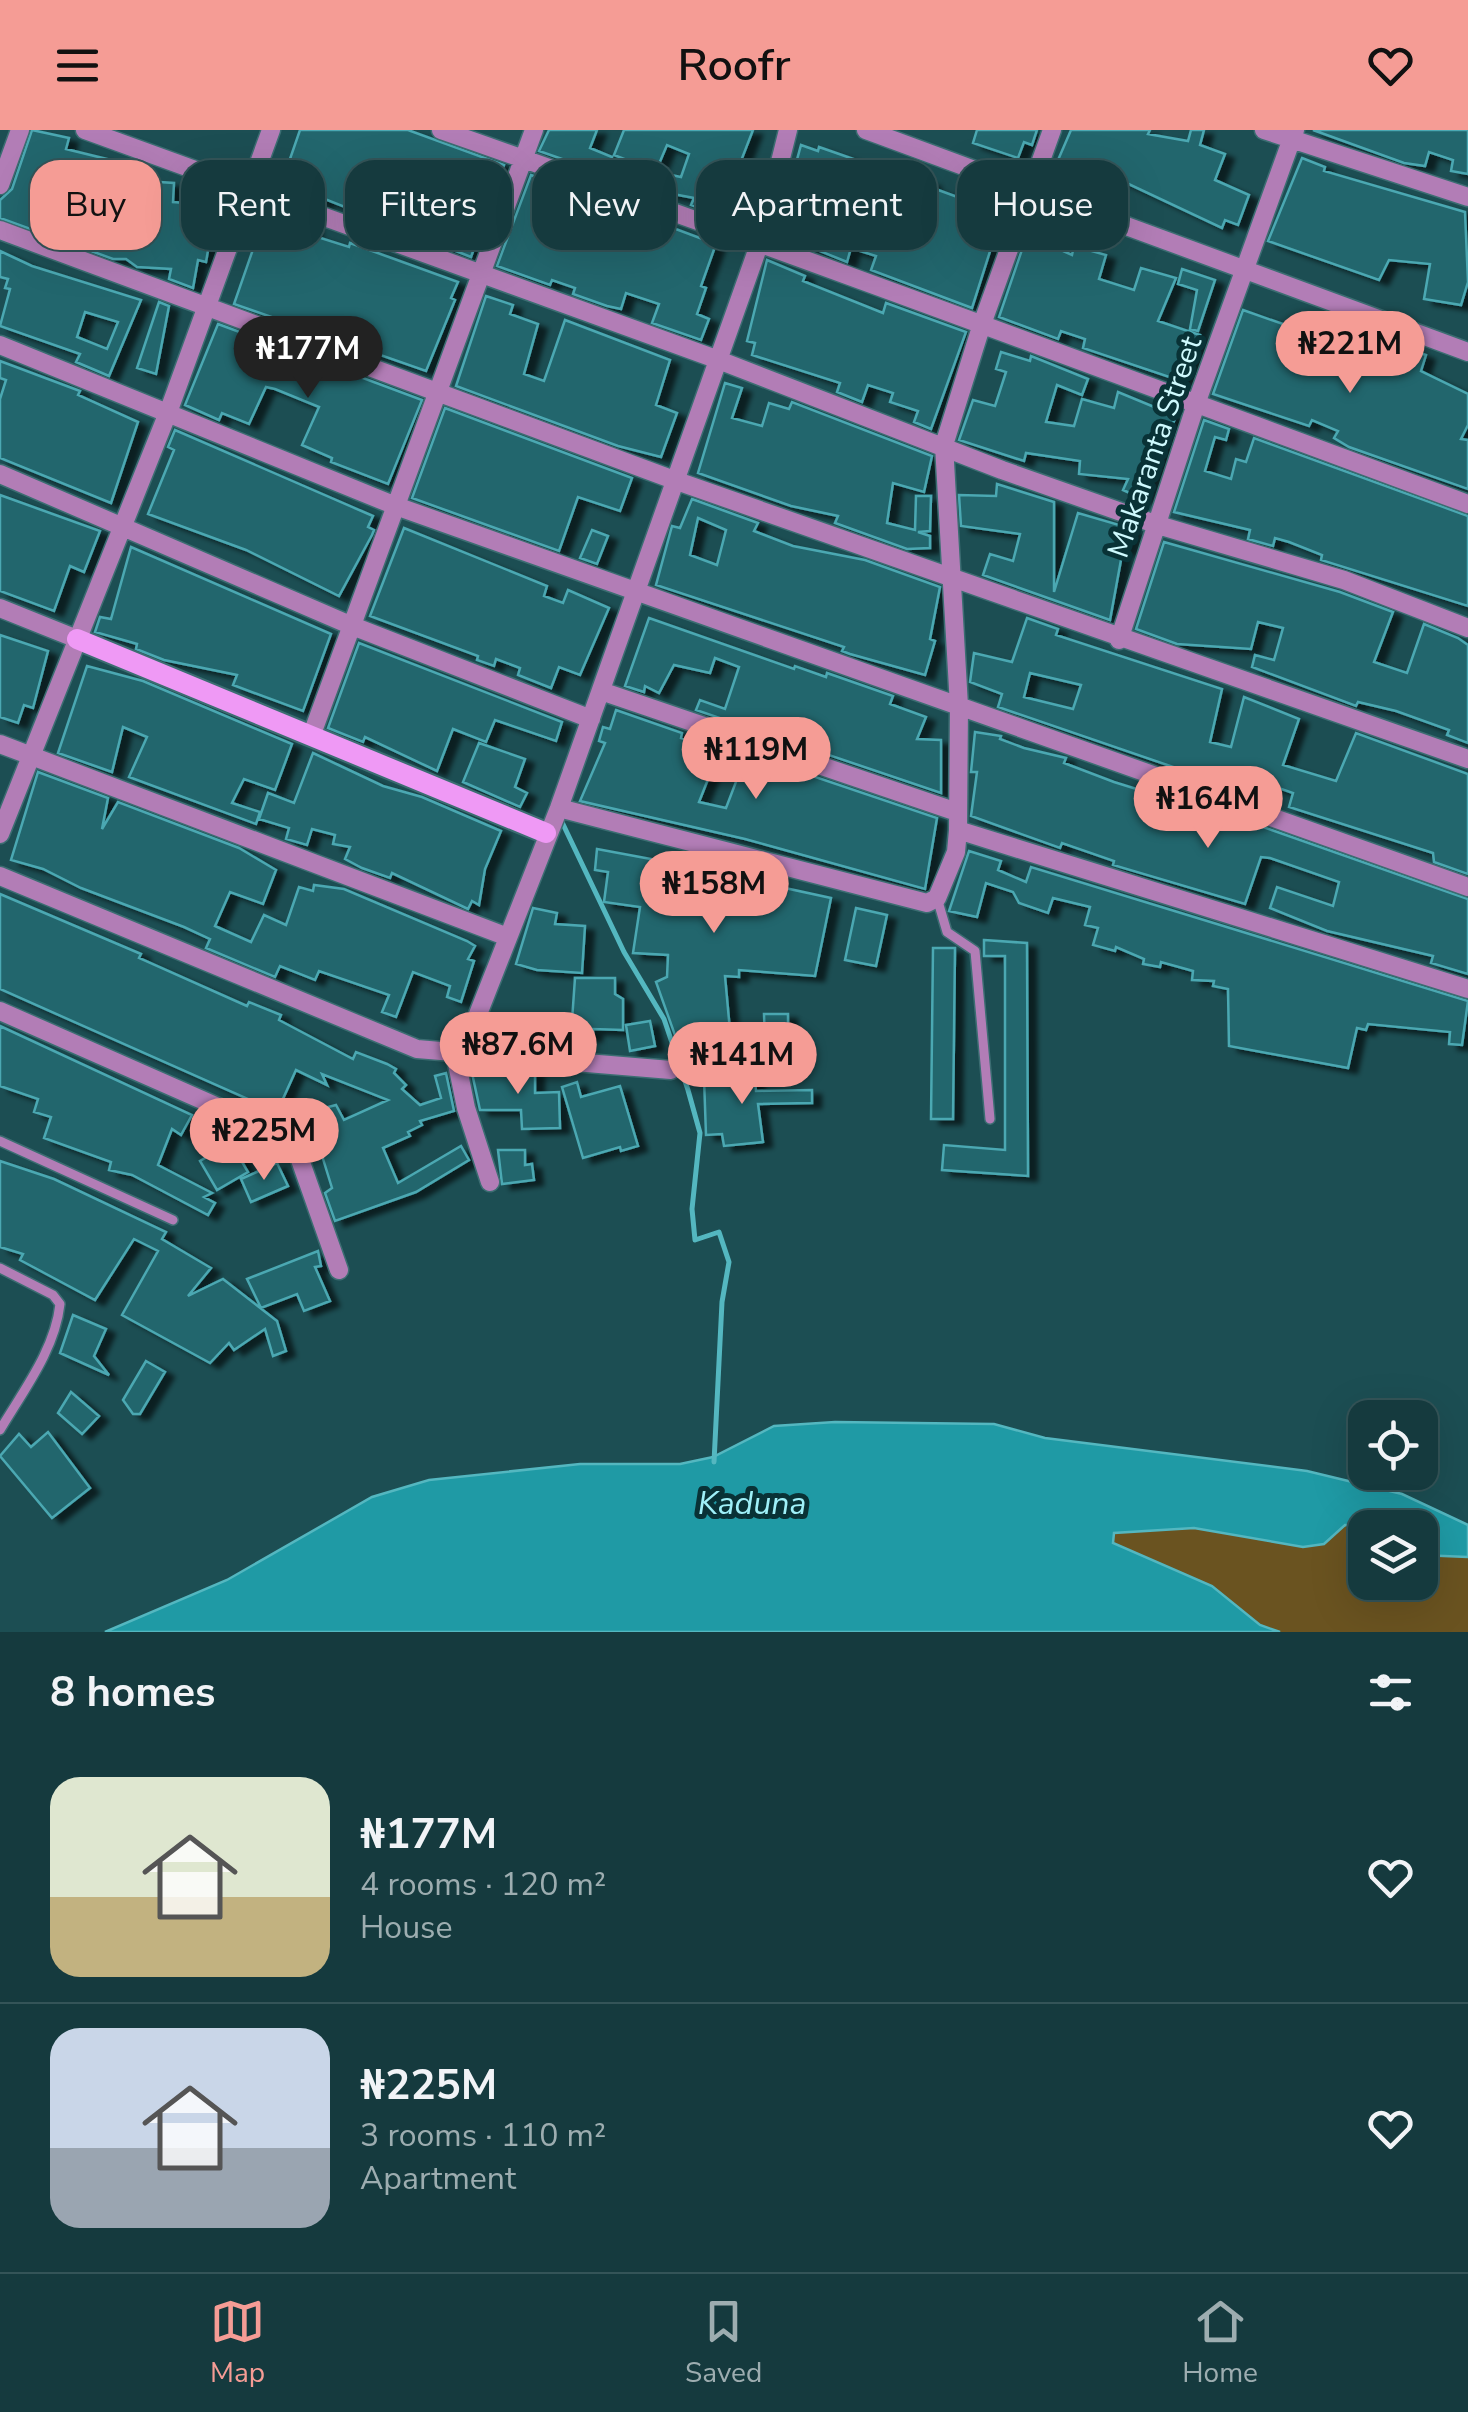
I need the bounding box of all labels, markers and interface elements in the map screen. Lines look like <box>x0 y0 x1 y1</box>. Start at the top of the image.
text: Roofr <box>678 35 790 96</box>
icon: menu <box>50 38 105 93</box>
icon: heart <box>1363 38 1418 93</box>
chip: Buy <box>30 160 161 250</box>
chip: Rent <box>181 160 325 250</box>
chip: Filters <box>345 160 512 250</box>
chip: New <box>532 160 676 250</box>
chip: Apartment <box>696 160 937 250</box>
chip: House <box>957 160 1128 250</box>
pin: ₦221M <box>1280 311 1420 396</box>
pin: ₦177M <box>238 316 378 401</box>
text: ₦221M <box>1298 322 1402 365</box>
text: ₦177M <box>256 327 360 370</box>
street label: Makaranta Street <box>1098 330 1212 563</box>
pin: ₦119M <box>686 717 826 802</box>
text: ₦119M <box>704 728 808 771</box>
pin: ₦164M <box>1138 766 1278 851</box>
text: ₦164M <box>1156 777 1260 820</box>
pin: ₦158M <box>644 851 784 936</box>
text: ₦158M <box>662 862 766 905</box>
pin: ₦87.6M <box>437 1012 599 1097</box>
pin: ₦141M <box>672 1022 812 1107</box>
text: ₦87.6M <box>462 1023 574 1066</box>
text: ₦141M <box>690 1033 794 1076</box>
pin: ₦225M <box>194 1098 334 1183</box>
text: ₦225M <box>212 1109 316 1152</box>
map controls <box>1348 1400 1438 1600</box>
button: locate <box>1348 1400 1438 1490</box>
water label: Kaduna <box>698 1482 806 1525</box>
button: layers <box>1348 1510 1438 1600</box>
text: 8 homes <box>50 1664 215 1721</box>
icon: filters <box>1363 1665 1418 1720</box>
text: ₦177M <box>360 1806 497 1863</box>
icon: home <box>130 1817 250 1937</box>
icon: heart <box>1363 1850 1418 1905</box>
text: 4 rooms · 120 m² <box>360 1863 606 1906</box>
text: House <box>360 1906 453 1949</box>
text: ₦225M <box>360 2057 497 2114</box>
icon: home <box>130 2068 250 2188</box>
icon: heart <box>1363 2101 1418 2156</box>
text: 3 rooms · 110 m² <box>360 2114 606 2157</box>
text: Apartment <box>360 2157 516 2200</box>
tab: Map <box>210 2294 265 2392</box>
tab: Saved <box>685 2294 762 2392</box>
tab: Home <box>1182 2294 1258 2392</box>

